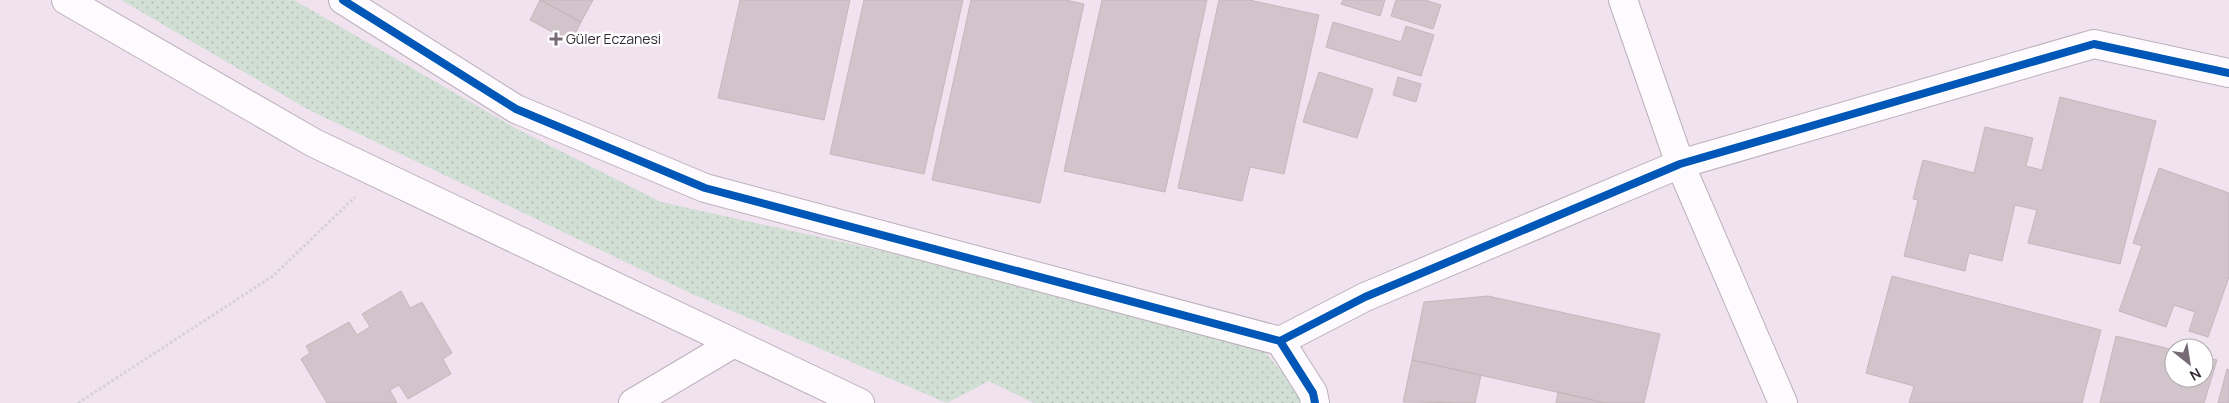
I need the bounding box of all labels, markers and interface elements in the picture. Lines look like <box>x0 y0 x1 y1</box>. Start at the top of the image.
place label: Güler Eczanesi <box>566 29 661 48</box>
marker: Güler Eczanesi <box>550 33 562 45</box>
north arrow <box>2164 338 2214 388</box>
text: N <box>2187 364 2205 385</box>

